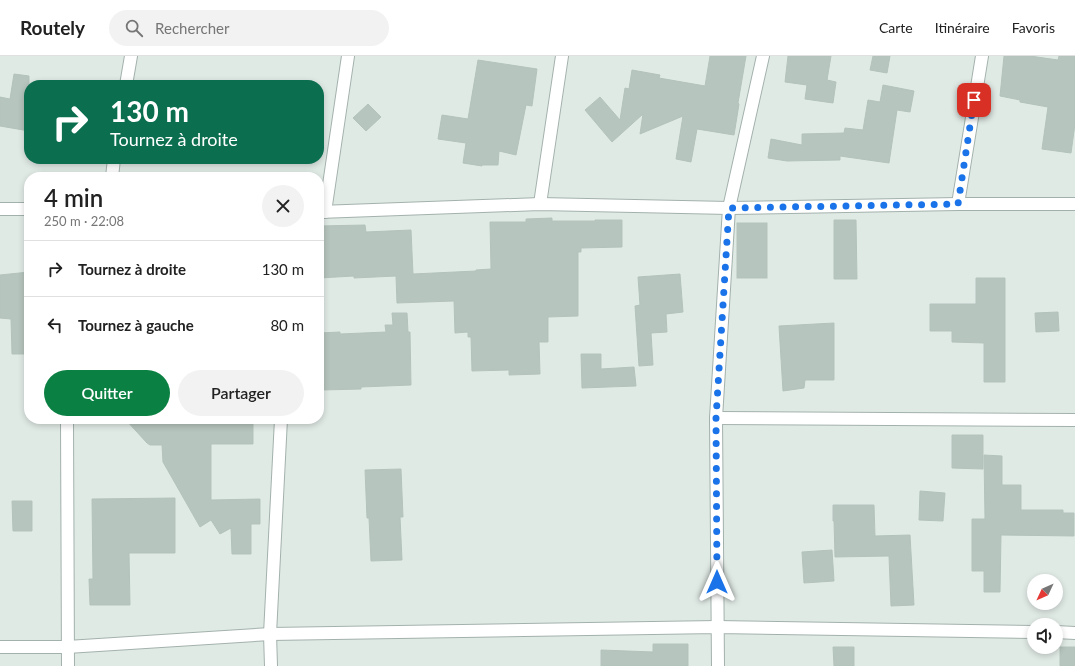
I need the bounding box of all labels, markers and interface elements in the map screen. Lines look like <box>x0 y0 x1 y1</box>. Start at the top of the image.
search box <box>109 10 389 46</box>
text: Routely <box>20 16 85 39</box>
icon: search <box>123 17 145 39</box>
text: Rechercher <box>155 19 229 37</box>
text: Carte <box>879 19 913 36</box>
text: Itinéraire <box>935 19 990 36</box>
text: Favoris <box>1012 19 1055 36</box>
pin <box>957 83 991 117</box>
icon: arrive <box>963 89 985 111</box>
text: 130 m <box>110 94 189 128</box>
icon: right <box>44 96 96 148</box>
text: Tournez à droite <box>110 128 238 150</box>
text: 4 min <box>44 183 103 212</box>
button: close <box>262 185 304 227</box>
text: 250 m · 22:08 <box>44 213 124 229</box>
icon: right <box>44 258 66 280</box>
text: Tournez à droite <box>78 260 186 278</box>
text: 130 m <box>262 260 304 278</box>
icon: left <box>44 314 66 336</box>
text: Tournez à gauche <box>78 316 194 334</box>
text: 80 m <box>270 316 304 334</box>
button: Quitter <box>44 370 170 416</box>
button: Partager <box>178 370 304 416</box>
position arrow <box>696 561 738 603</box>
north arrow <box>1027 574 1063 610</box>
map controls <box>1027 574 1063 654</box>
button: sound <box>1027 618 1063 654</box>

